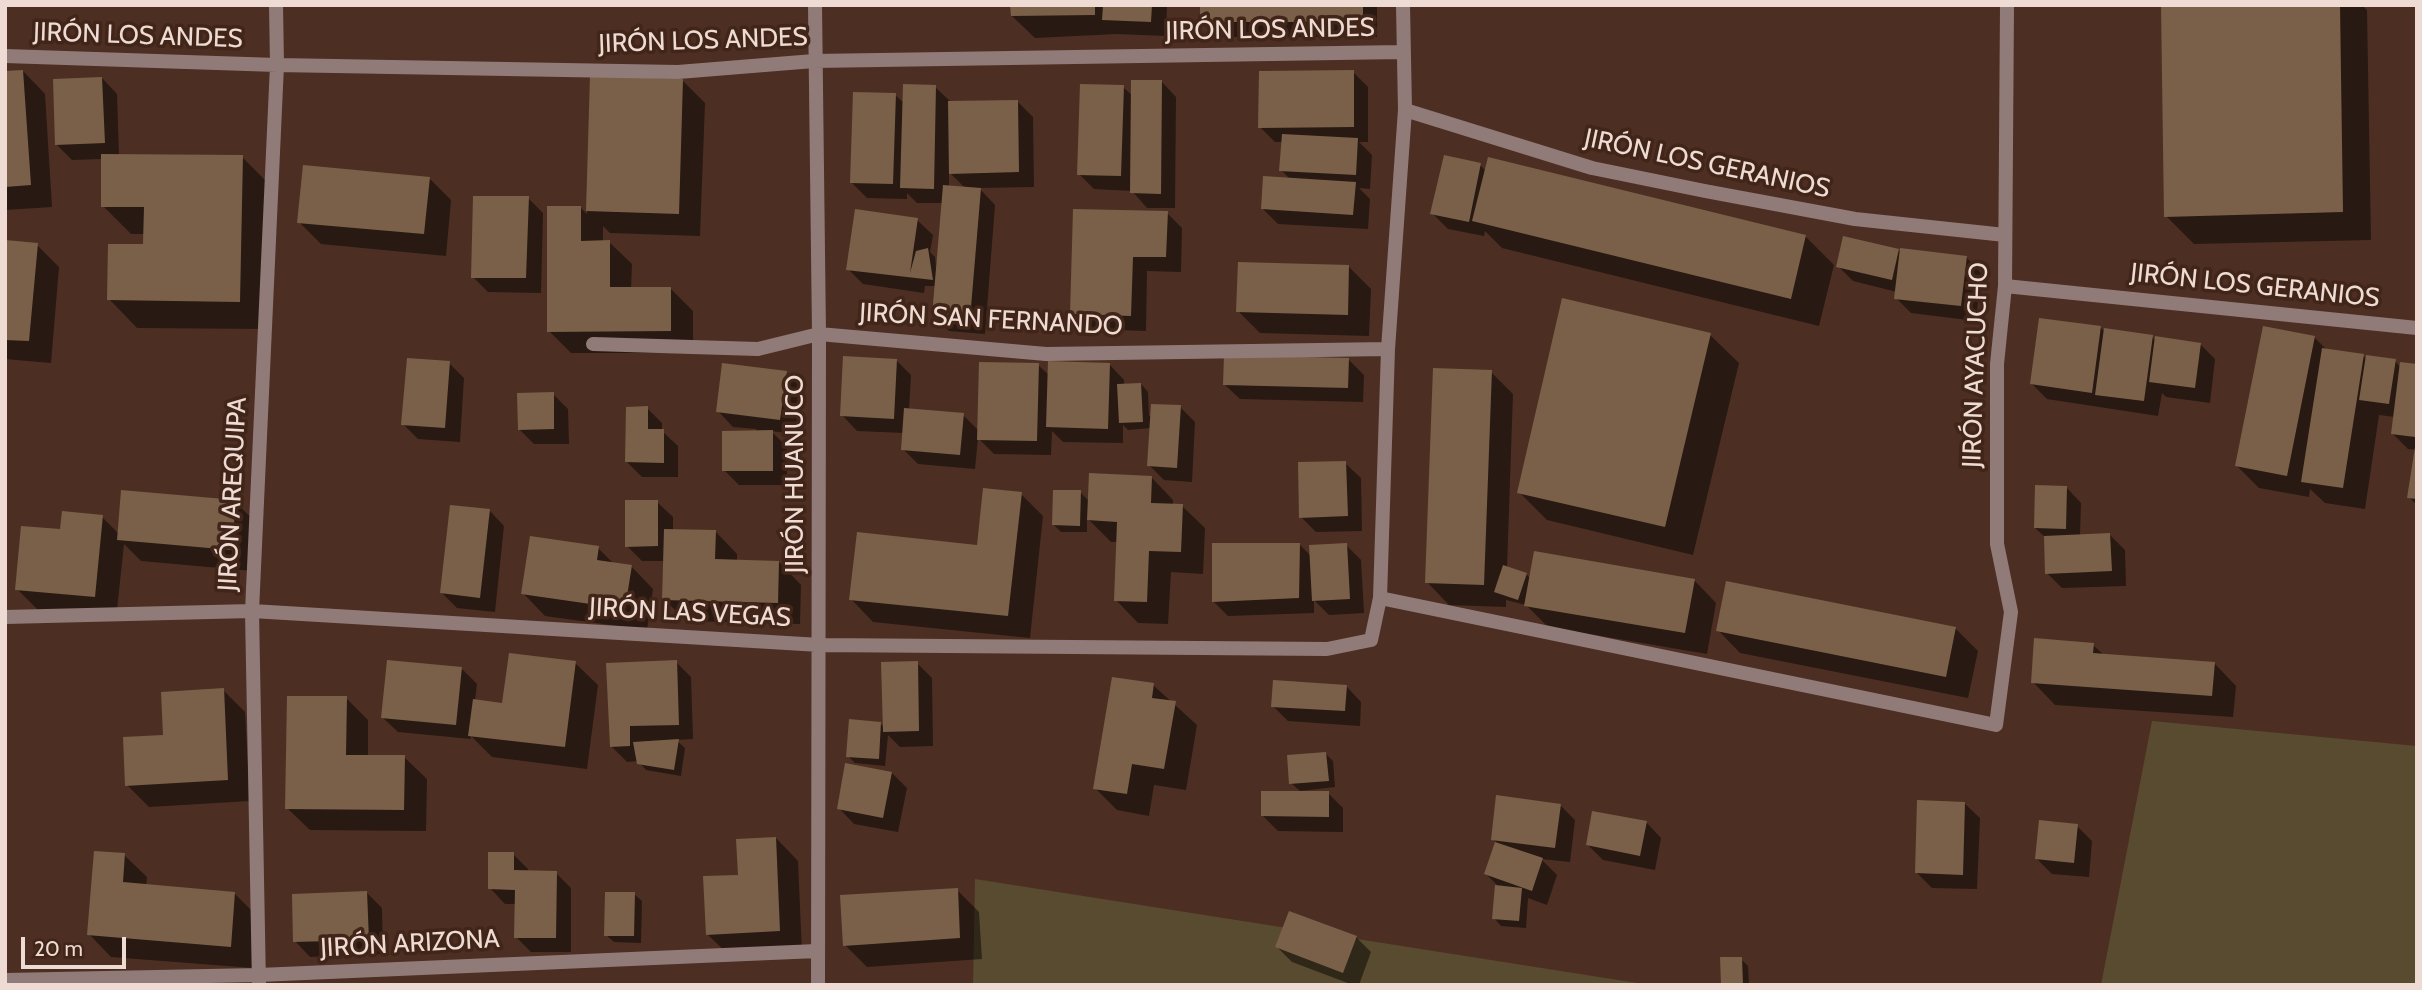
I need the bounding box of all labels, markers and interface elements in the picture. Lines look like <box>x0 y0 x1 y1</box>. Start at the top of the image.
street label: JIRÓN LOS ANDES <box>1165 13 1375 47</box>
street label: JIRÓN LOS ANDES <box>33 17 243 55</box>
street label: JIRÓN LOS ANDES <box>598 22 808 60</box>
street label: JIRÓN LOS GERANIOS <box>1581 123 1833 205</box>
street label: JIRÓN LOS GERANIOS <box>2129 257 2381 315</box>
street label: JIRÓN AYACUCHO <box>1957 262 1995 468</box>
street label: JIRÓN SAN FERNANDO <box>859 298 1123 342</box>
street label: JIRÓN HUANUCO <box>779 375 811 573</box>
street label: JIRÓN AREQUIPA <box>212 396 254 592</box>
street label: JIRÓN LAS VEGAS <box>588 592 792 634</box>
scale bar <box>24 923 130 967</box>
street label: JIRÓN ARIZONA <box>320 924 500 964</box>
text: 20 m <box>34 936 83 961</box>

